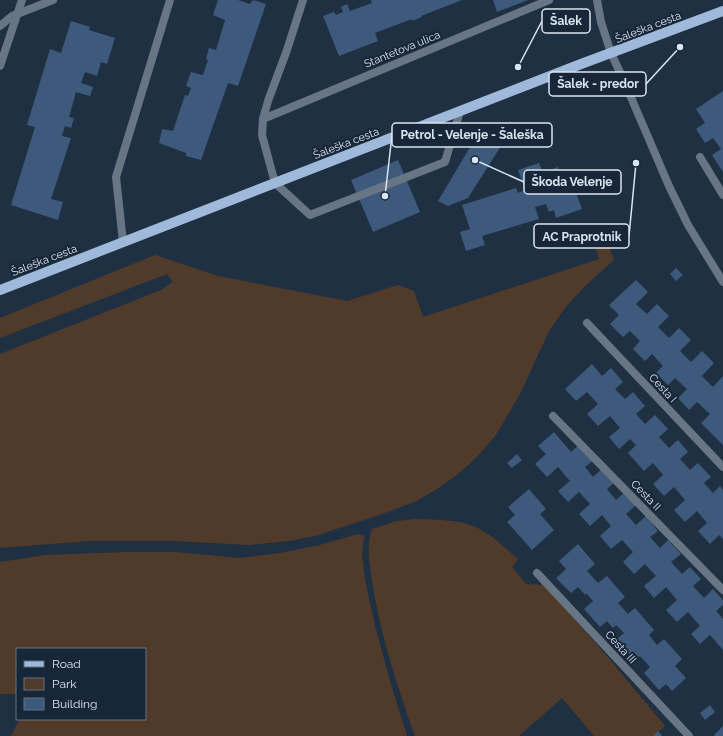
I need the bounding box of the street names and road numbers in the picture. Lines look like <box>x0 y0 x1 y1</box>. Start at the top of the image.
street label: Šaleška cesta <box>613 8 683 46</box>
street label: Stantetova ulica <box>362 28 442 71</box>
street label: Šaleška cesta <box>311 124 381 162</box>
street label: Šaleška cesta <box>9 241 79 279</box>
street label: Cesta I <box>646 371 679 405</box>
street label: Cesta II <box>628 477 663 513</box>
street label: Cesta III <box>602 628 639 666</box>

